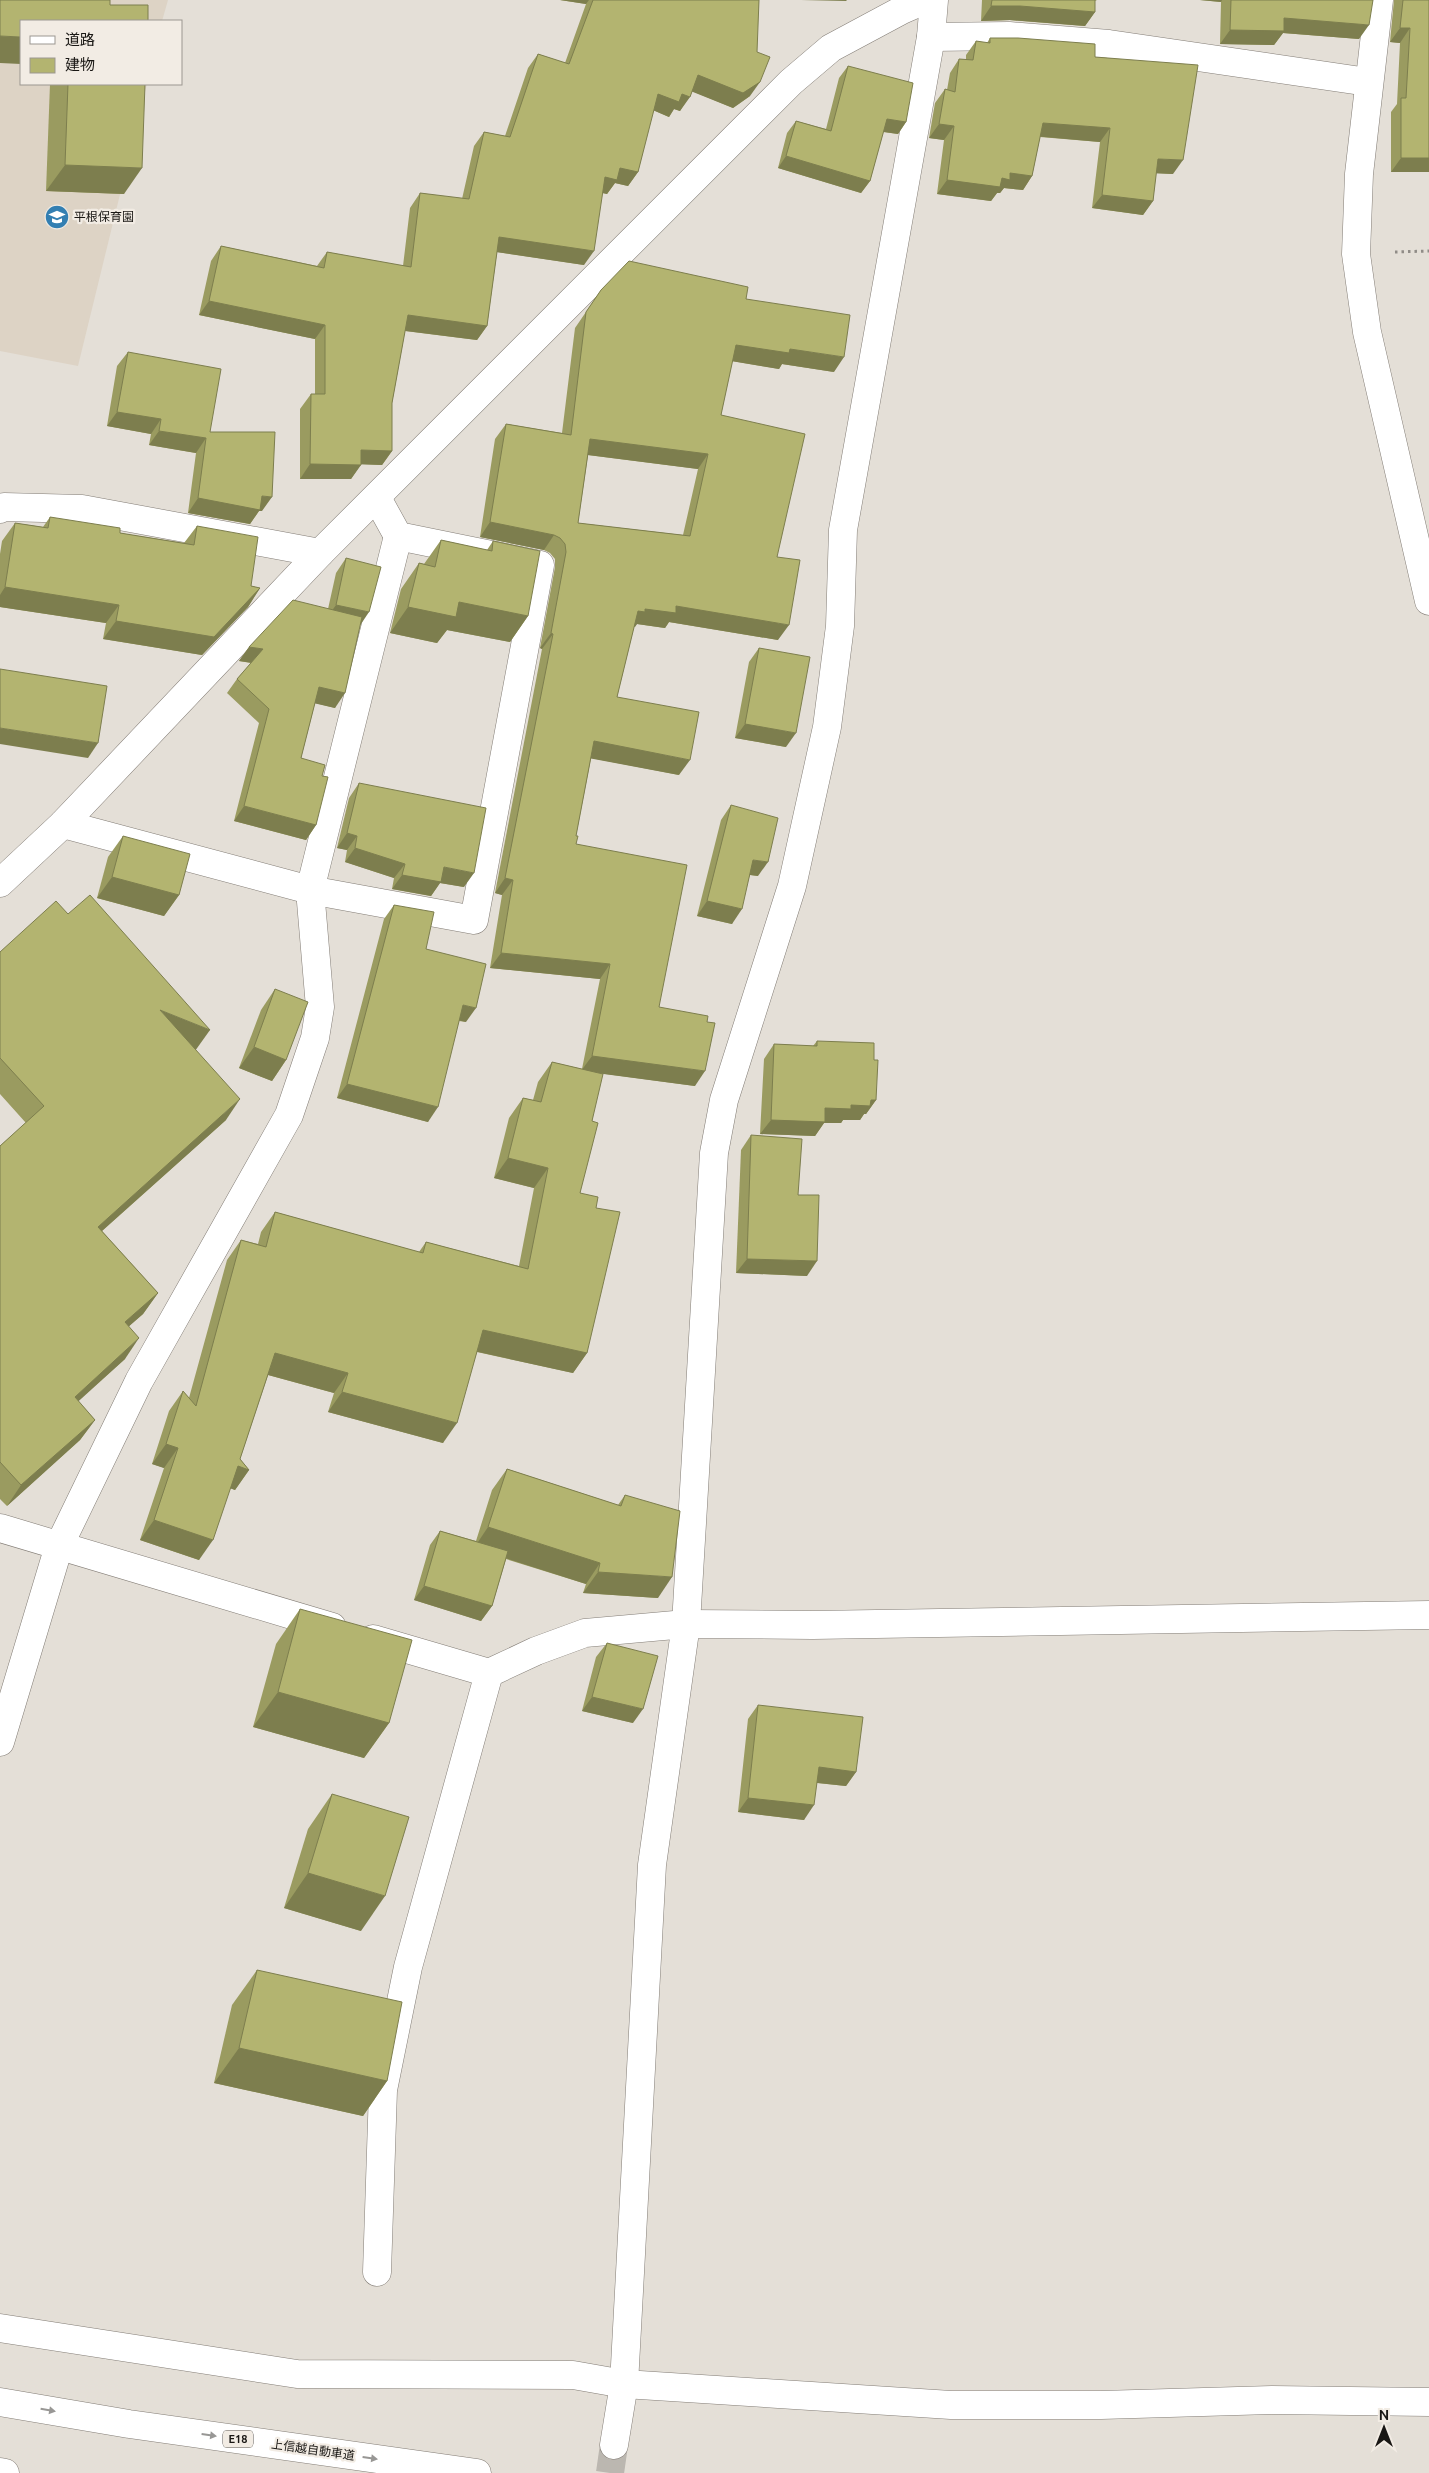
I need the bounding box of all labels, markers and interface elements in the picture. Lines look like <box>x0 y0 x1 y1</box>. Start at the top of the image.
legend <box>20 20 182 85</box>
text: 道路 <box>65 31 95 48</box>
text: 建物 <box>65 56 95 73</box>
school or university icon: 平根保育園 <box>44 204 70 230</box>
place label: 平根保育園 <box>74 210 134 223</box>
north arrow <box>1359 2403 1409 2453</box>
one-way arrow <box>40 2407 56 2415</box>
text: N <box>1379 2407 1389 2423</box>
road number: E18 <box>223 2430 253 2448</box>
one-way arrow <box>201 2431 217 2439</box>
street label: 上信越自動車道 <box>271 2437 356 2462</box>
one-way arrow <box>362 2454 378 2462</box>

